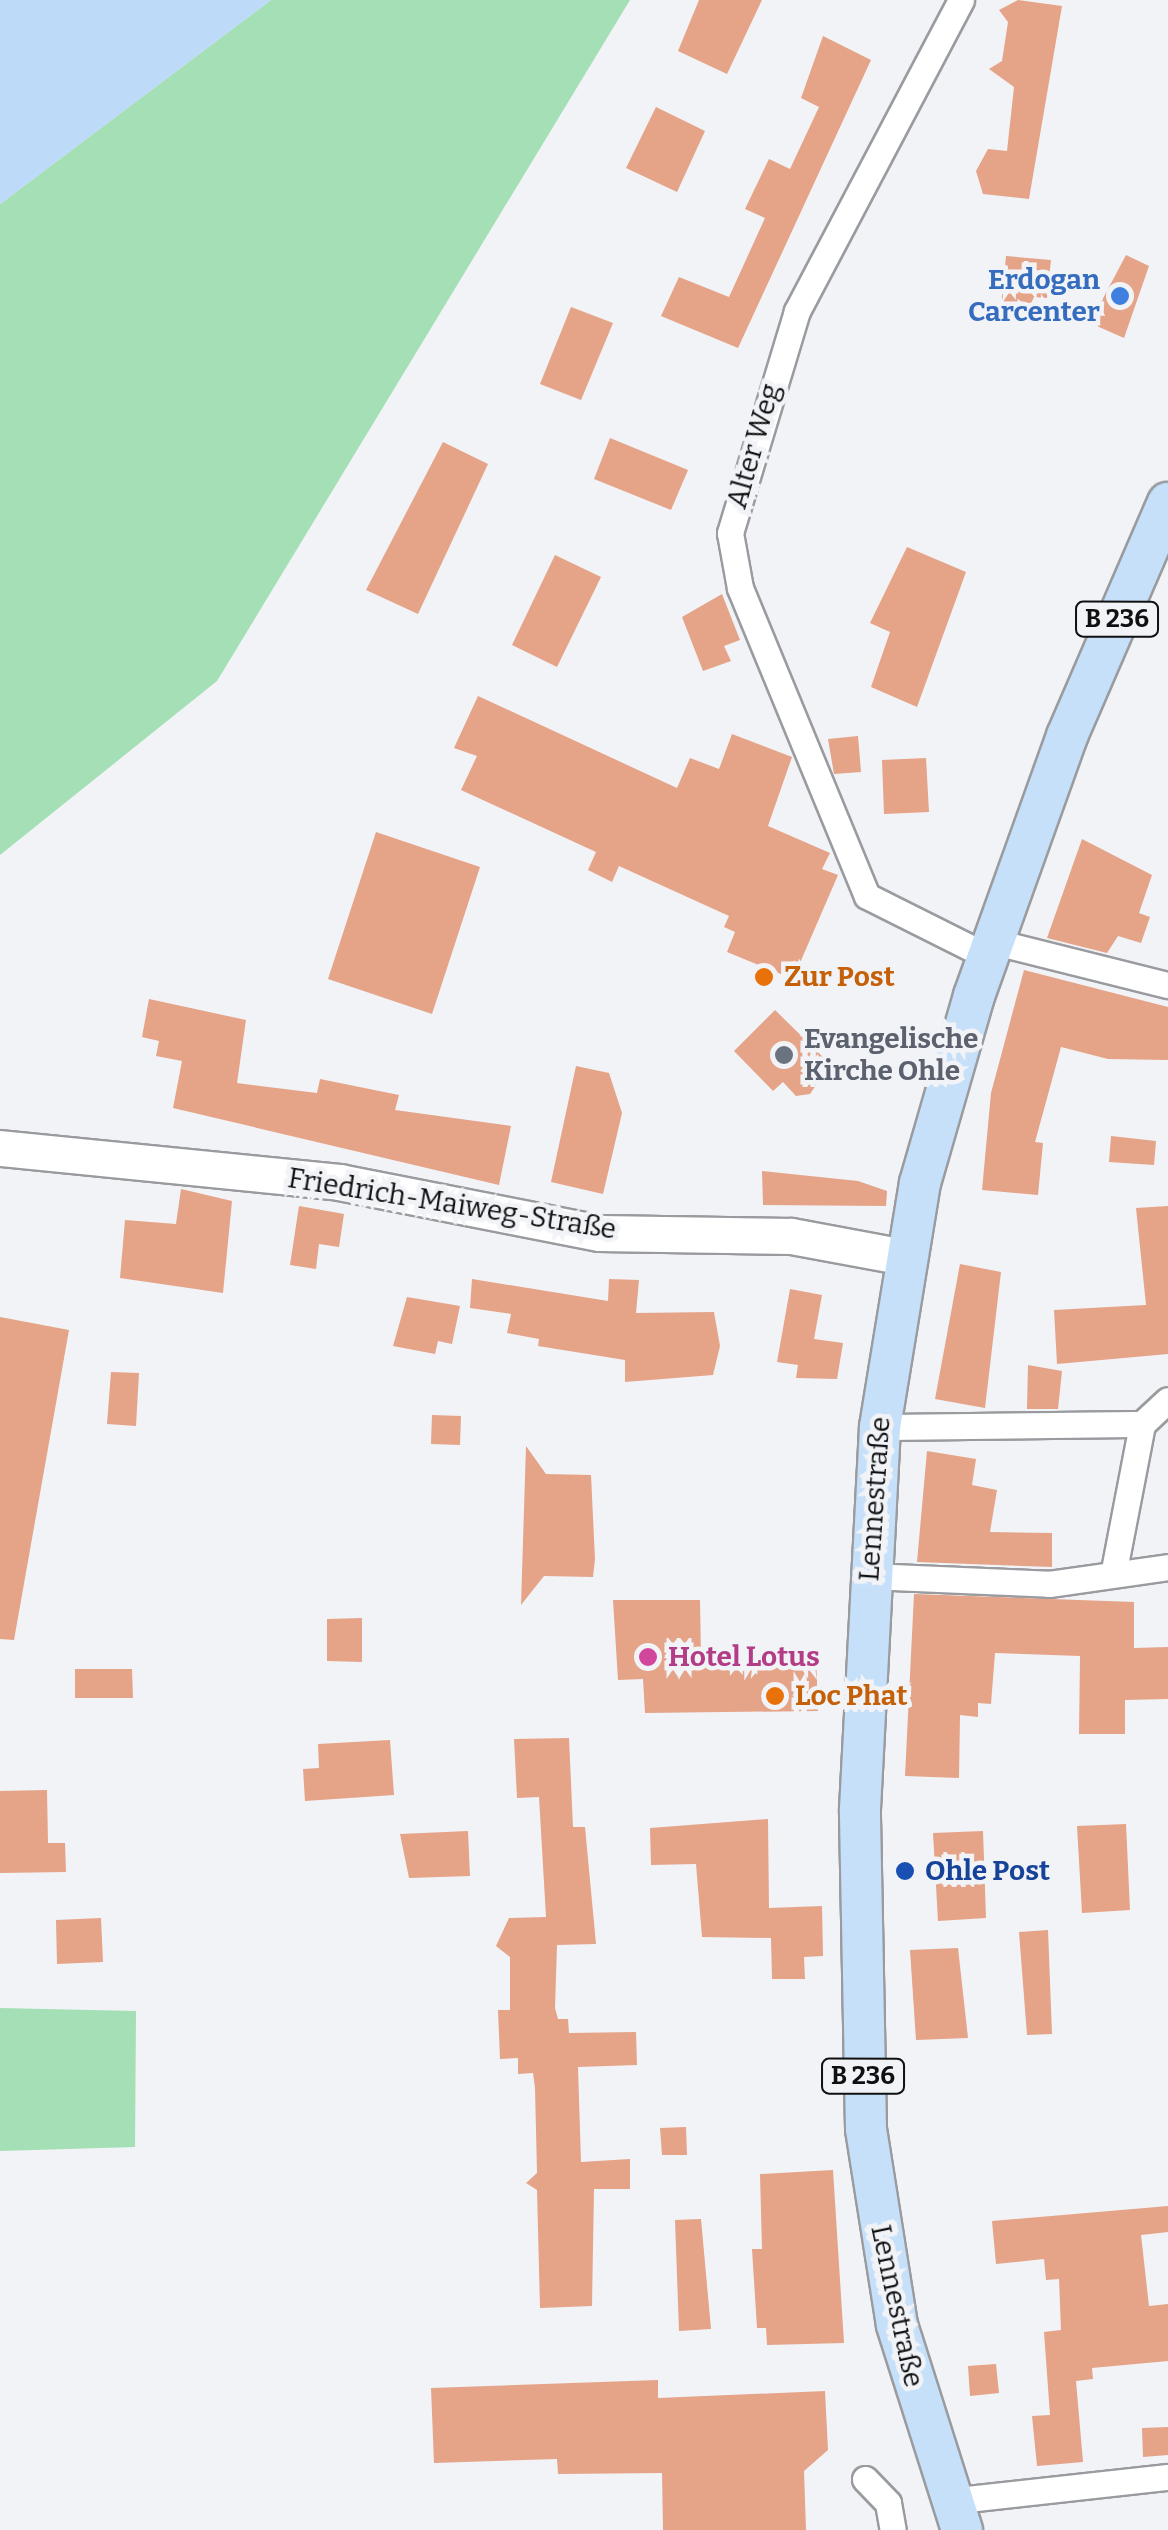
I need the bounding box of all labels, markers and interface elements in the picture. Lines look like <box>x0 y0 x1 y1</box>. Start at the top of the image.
place label: Erdogan Carcenter <box>968 263 1100 329</box>
marker: Erdogan Carcenter <box>1109 285 1131 307</box>
street label: Alter Weg <box>720 380 788 512</box>
road number: B 236 <box>1074 599 1160 639</box>
place label: Zur Post <box>784 960 895 994</box>
marker: Zur Post <box>753 966 775 988</box>
place label: Evangelische Kirche Ohle <box>804 1022 978 1088</box>
marker: Evangelische Kirche Ohle <box>773 1044 795 1066</box>
street label: Friedrich-Maiweg-Straße <box>285 1161 619 1247</box>
street label: Lennestraße <box>852 1416 898 1582</box>
place label: Hotel Lotus <box>668 1640 820 1674</box>
marker: Hotel Lotus <box>637 1646 659 1668</box>
place label: Loc Phat <box>795 1679 907 1713</box>
marker: Loc Phat <box>764 1685 786 1707</box>
place label: Ohle Post <box>925 1854 1050 1888</box>
marker: Ohle Post <box>894 1860 916 1882</box>
road number: B 236 <box>820 2056 906 2096</box>
street label: Lennestraße <box>863 2222 931 2390</box>

